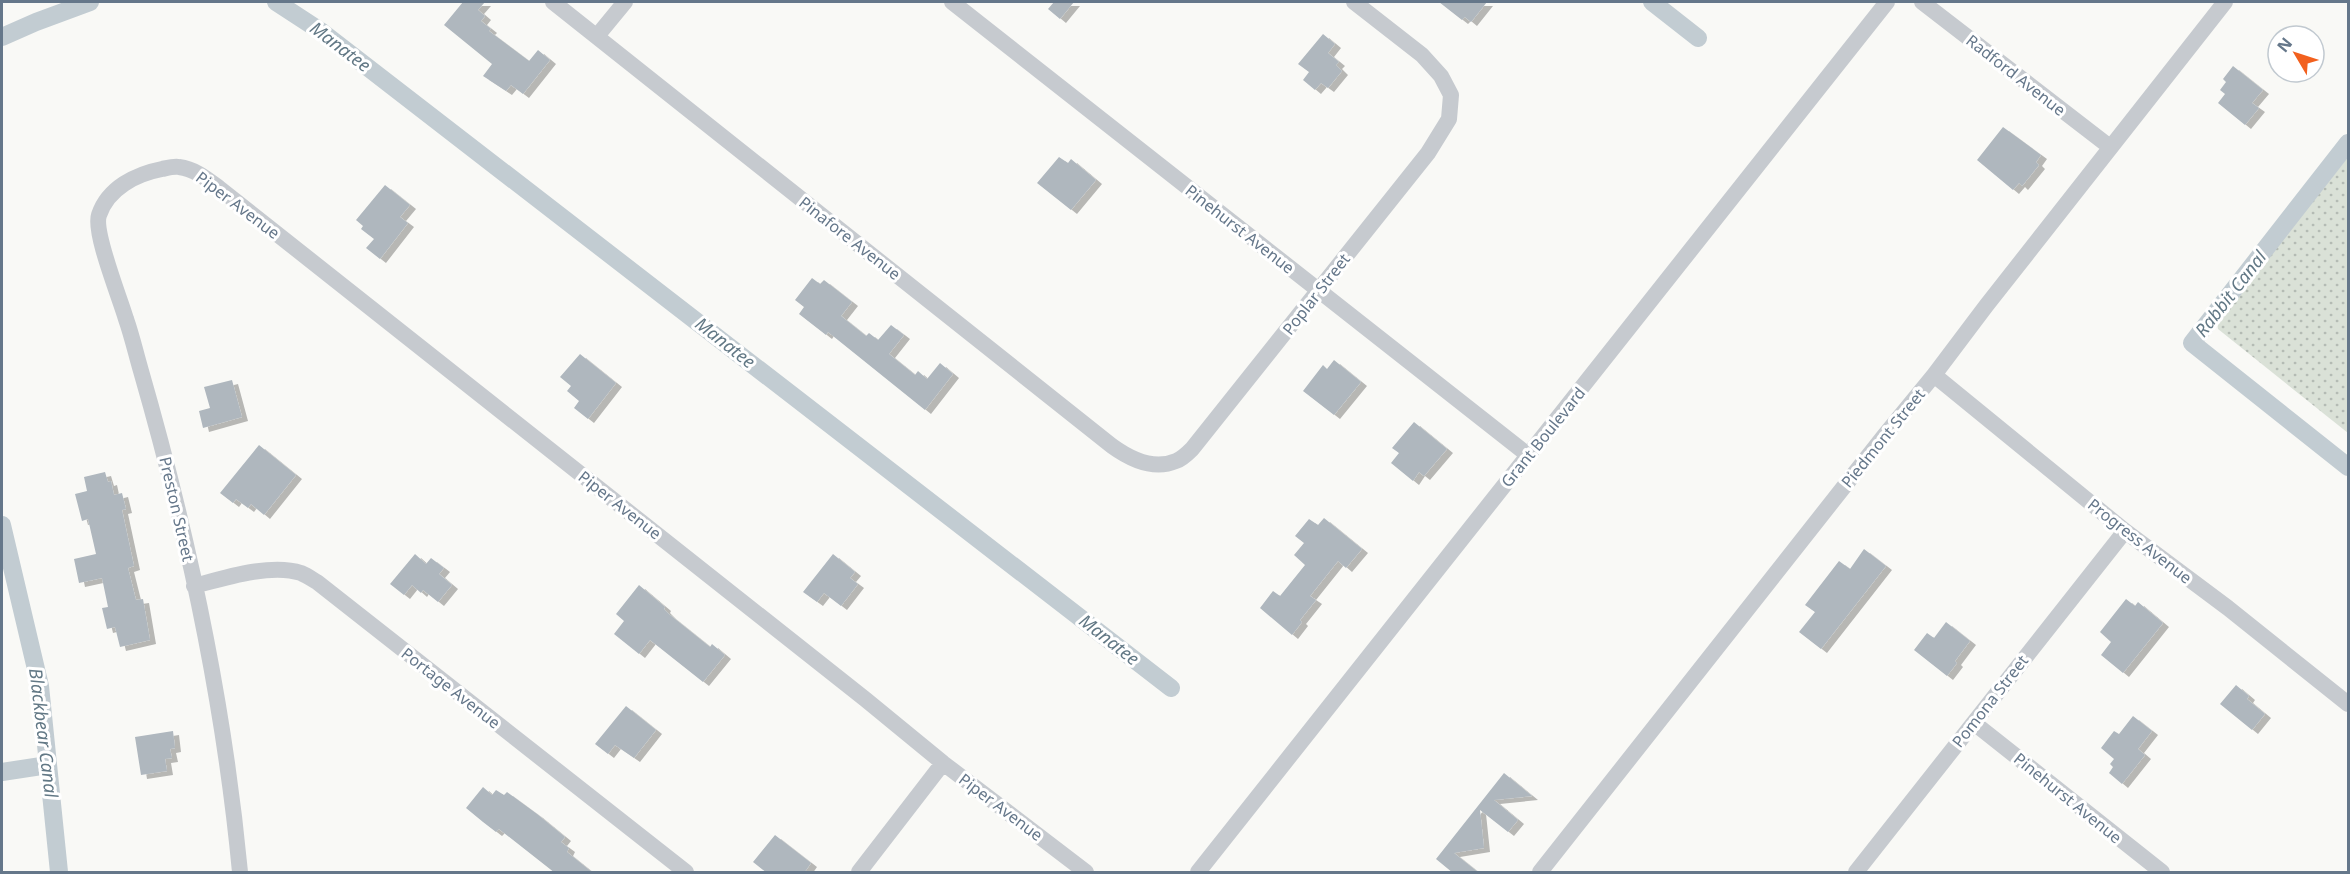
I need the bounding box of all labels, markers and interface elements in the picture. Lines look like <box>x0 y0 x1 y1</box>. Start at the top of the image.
water label: Manatee <box>305 16 376 77</box>
north arrow <box>2266 24 2326 84</box>
street label: Radford Avenue <box>1962 29 2070 121</box>
text: N <box>2272 33 2297 57</box>
street label: Piper Avenue <box>192 166 284 244</box>
street label: Pinehurst Avenue <box>1181 179 1299 279</box>
street label: Pinafore Avenue <box>795 191 905 285</box>
water label: Rabbit Canal <box>2189 245 2272 341</box>
street label: Poplar Street <box>1277 249 1355 339</box>
water label: Manatee <box>691 311 761 373</box>
street label: Grant Boulevard <box>1496 382 1590 492</box>
street label: Piedmont Street <box>1836 384 1930 492</box>
street label: Preston Street <box>154 454 200 564</box>
street label: Piper Avenue <box>574 466 666 544</box>
street label: Progress Avenue <box>2083 493 2197 589</box>
water label: Manatee <box>1075 608 1145 670</box>
street label: Portage Avenue <box>397 642 505 734</box>
street label: Pomona Street <box>1947 650 2033 752</box>
water label: Blackbear Canal <box>24 667 64 799</box>
street label: Pinehurst Avenue <box>2009 748 2127 848</box>
street label: Piper Avenue <box>955 768 1047 846</box>

